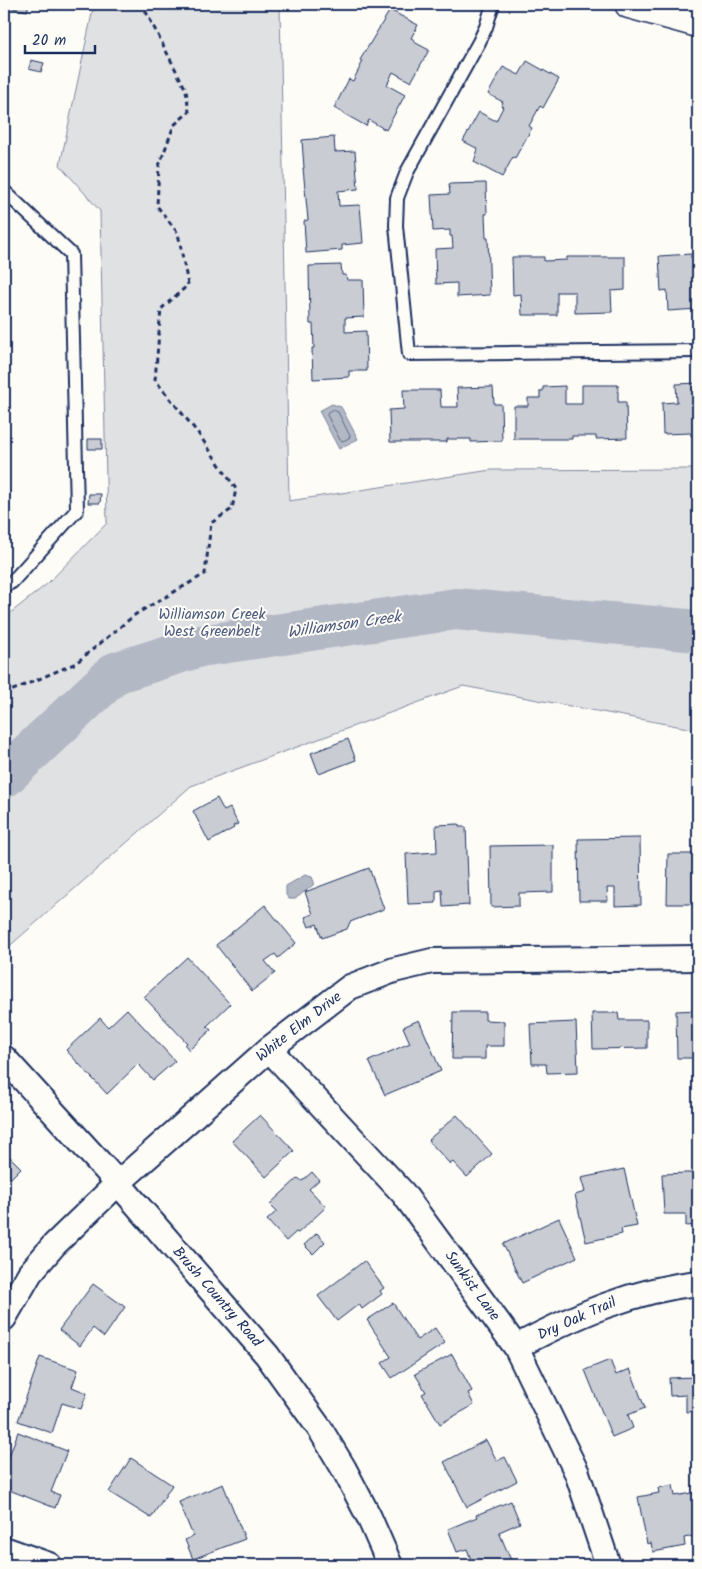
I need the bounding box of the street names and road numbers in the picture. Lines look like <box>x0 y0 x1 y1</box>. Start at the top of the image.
street label: White Elm Drive <box>251 985 347 1068</box>
street label: Brush Country Road <box>166 1241 268 1353</box>
street label: Sunkist Lane <box>438 1246 506 1326</box>
street label: Dry Oak Trail <box>534 1291 621 1347</box>

